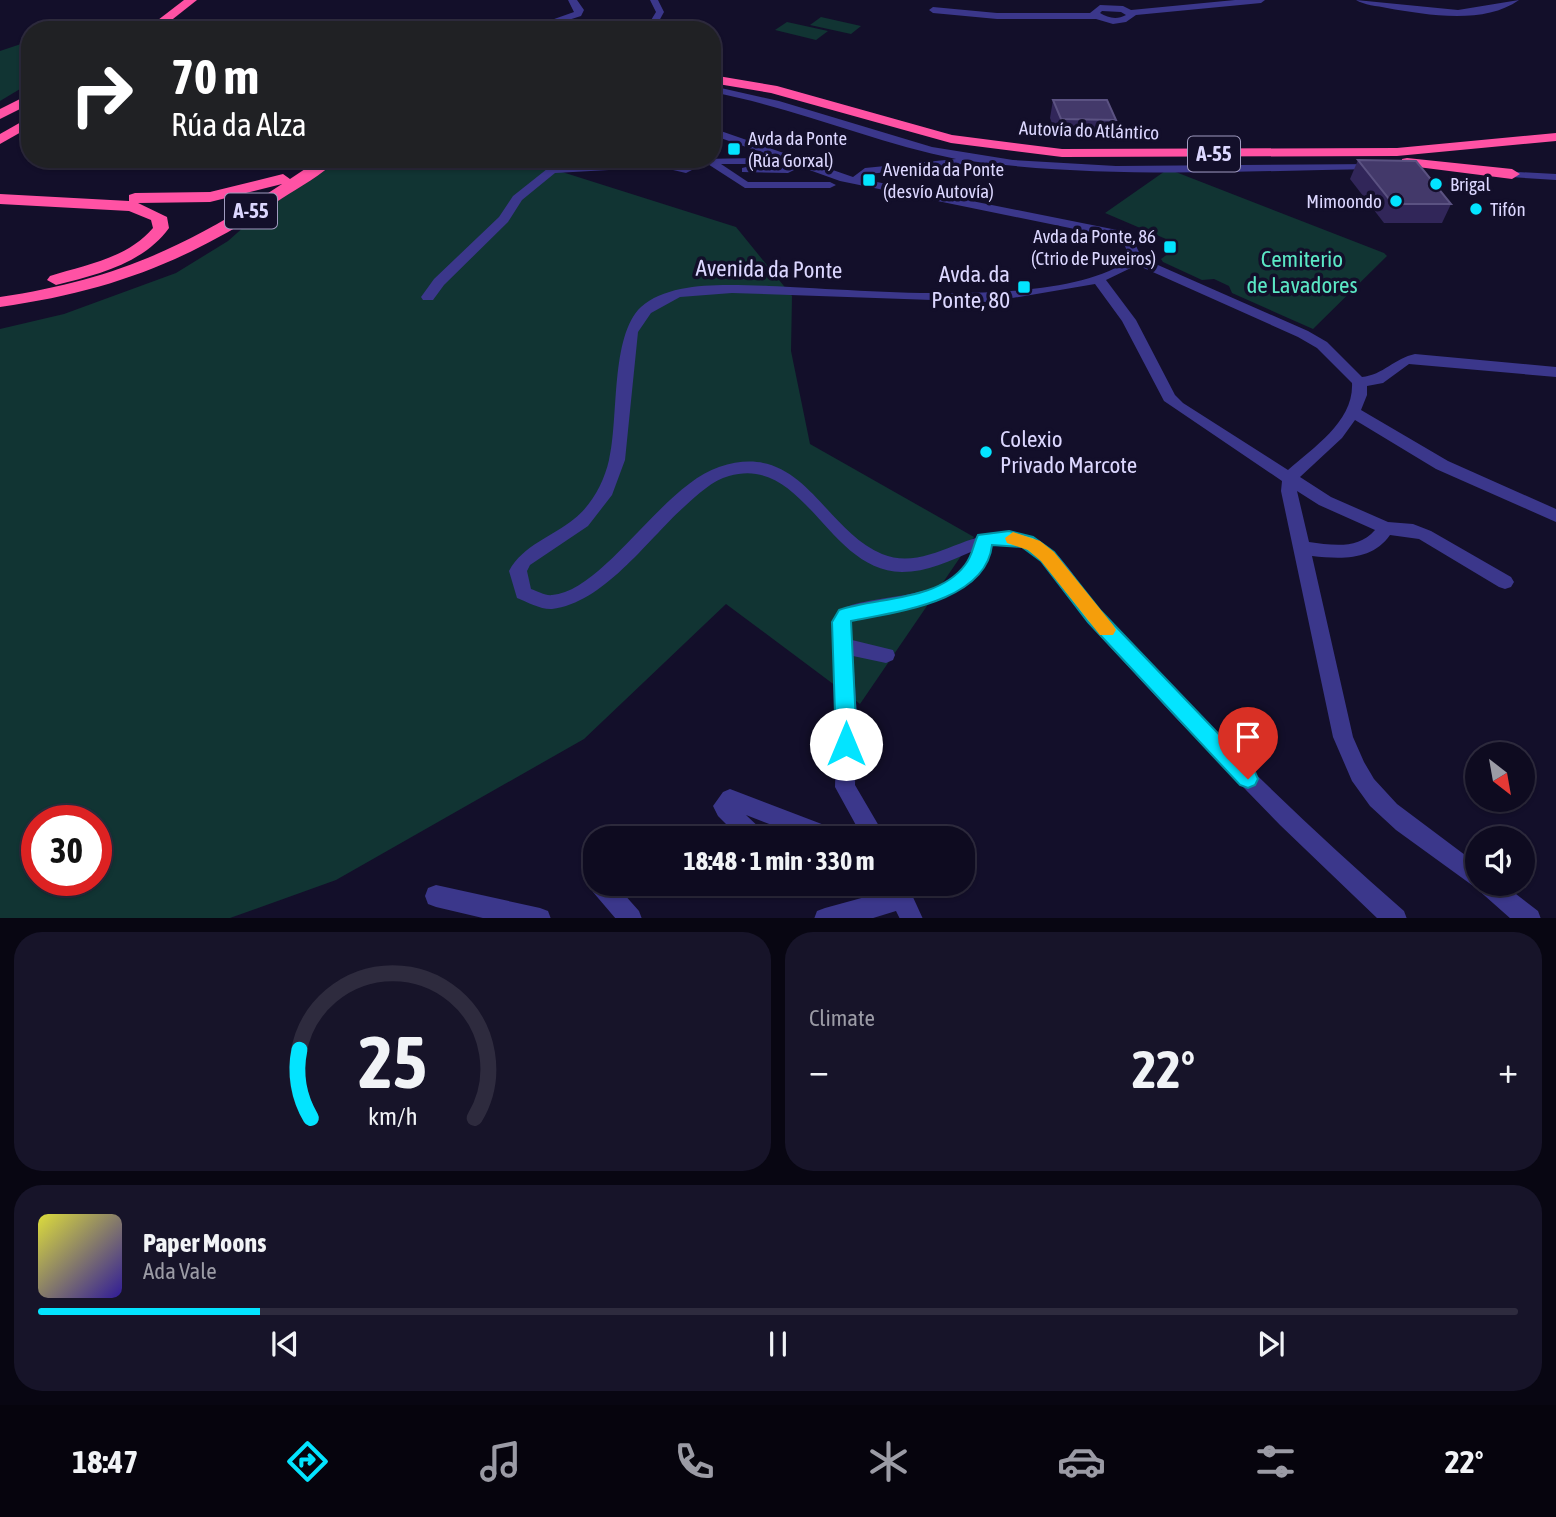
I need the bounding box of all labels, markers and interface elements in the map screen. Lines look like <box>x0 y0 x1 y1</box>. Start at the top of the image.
text: 70 m <box>171 48 259 104</box>
icon: right <box>56 49 147 140</box>
text: Rúa da Alza <box>171 106 307 143</box>
street label: Autovía do Atlántico <box>1018 117 1160 143</box>
place label: Avda da Ponte (Rúa Gorxal) <box>748 127 847 171</box>
road number: A-55 <box>1188 136 1240 172</box>
marker: Avda da Ponte (Rúa Gorxal) <box>726 141 742 157</box>
place label: Avenida da Ponte (desvío Autovía) <box>883 158 1004 202</box>
marker: Avenida da Ponte (desvío Autovía) <box>861 172 877 188</box>
place label: Brigal <box>1450 173 1491 195</box>
marker: Brigal <box>1428 176 1444 192</box>
place label: Mimoondo <box>1306 190 1382 212</box>
marker: Mimoondo <box>1388 193 1404 209</box>
road number: A-55 <box>225 194 277 228</box>
place label: Tifón <box>1490 198 1526 220</box>
marker: Tifón <box>1468 201 1484 217</box>
place label: Avda da Ponte, 86 (Ctrio de Puxeiros) <box>1031 225 1156 269</box>
marker: Avda da Ponte, 86 (Ctrio de Puxeiros) <box>1162 239 1178 255</box>
park label: Cemiterio de Lavadores <box>1246 246 1358 298</box>
street label: Avenida da Ponte <box>695 255 843 283</box>
place label: Avda. da Ponte, 80 <box>931 261 1010 313</box>
marker: Avda. da Ponte, 80 <box>1016 279 1032 295</box>
place label: Colexio Privado Marcote <box>1000 426 1137 478</box>
marker: Colexio Privado Marcote <box>978 444 994 460</box>
position arrow <box>809 707 883 781</box>
pin <box>1218 707 1278 779</box>
icon: arrive <box>1229 718 1267 756</box>
north arrow <box>1465 742 1535 812</box>
map controls <box>1465 742 1535 896</box>
speed limit sign: 30 <box>21 805 112 896</box>
button: sound <box>1465 826 1535 896</box>
text: 18:48 · 1 min · 330 m <box>684 846 874 876</box>
text: Climate <box>809 1005 875 1031</box>
text: 25 <box>358 1020 427 1103</box>
text: 22° <box>1132 1039 1195 1099</box>
text: − <box>809 1048 829 1091</box>
text: + <box>1498 1048 1518 1091</box>
text: km/h <box>368 1101 417 1129</box>
text: Paper Moons <box>143 1228 266 1258</box>
text: Ada Vale <box>143 1258 217 1284</box>
icon: previous <box>266 1325 304 1363</box>
icon: pause <box>759 1325 797 1363</box>
icon: next <box>1252 1325 1290 1363</box>
icon: directions <box>283 1437 332 1486</box>
icon: music <box>476 1437 525 1486</box>
icon: phone <box>670 1437 719 1486</box>
icon: climate <box>864 1437 913 1486</box>
icon: car <box>1057 1437 1106 1486</box>
icon: filters <box>1251 1437 1300 1486</box>
text: 18:47 <box>72 1443 138 1480</box>
text: 22° <box>1445 1443 1484 1480</box>

